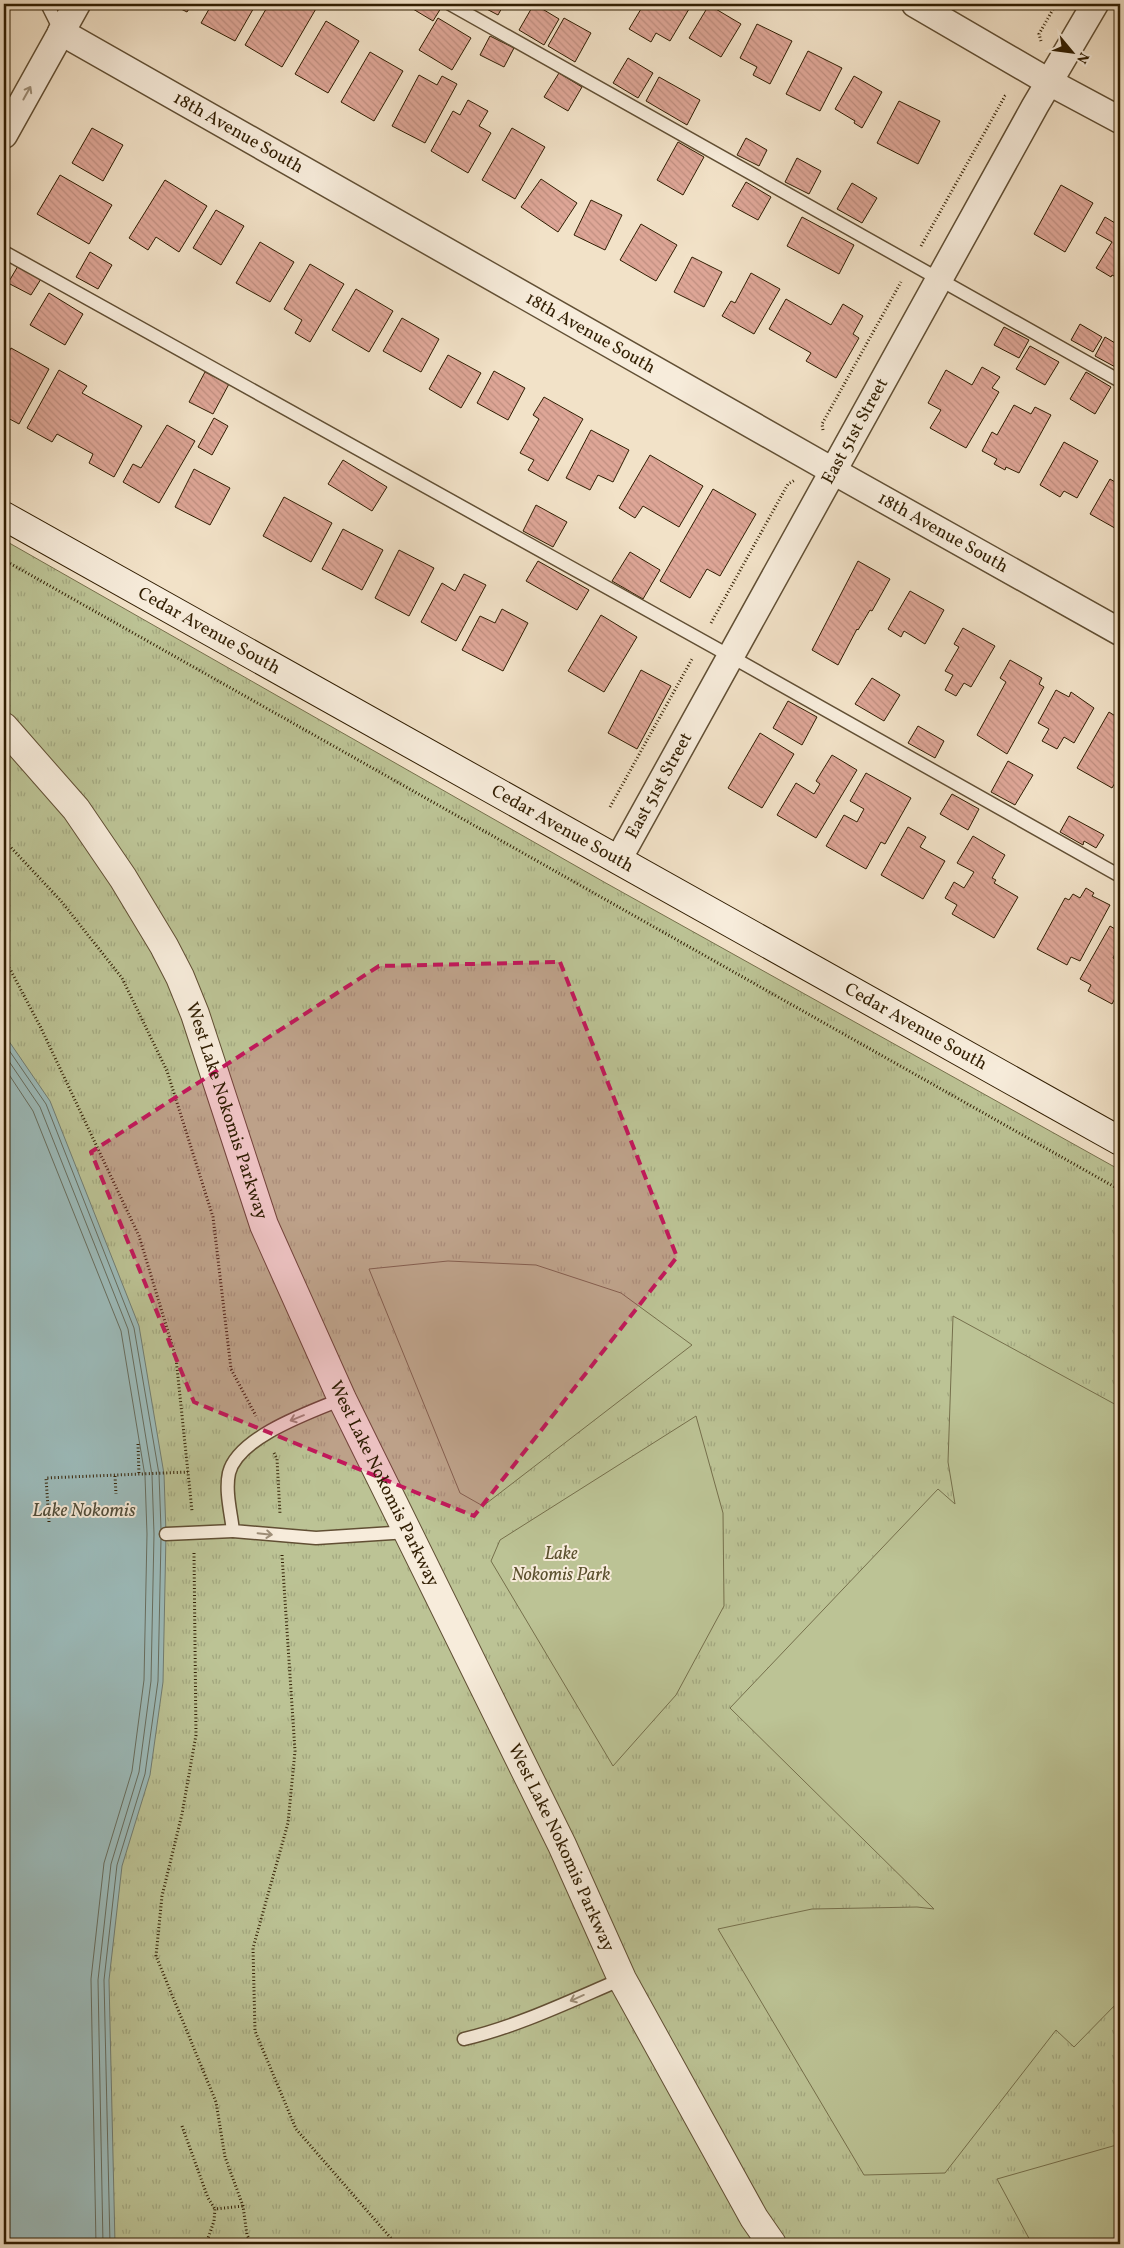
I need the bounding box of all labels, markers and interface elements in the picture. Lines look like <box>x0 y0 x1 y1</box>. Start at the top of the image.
north arrow <box>1046 28 1096 78</box>
text: N <box>1071 49 1093 67</box>
one-way arrow <box>23 86 33 100</box>
street label: 18th Avenue South <box>169 86 308 180</box>
street label: 18th Avenue South <box>521 286 660 380</box>
street label: East 51st Street <box>816 374 895 489</box>
street label: 18th Avenue South <box>873 486 1013 579</box>
street label: Cedar Avenue South <box>133 581 285 681</box>
street label: East 51st Street <box>620 728 699 843</box>
street label: Cedar Avenue South <box>487 779 638 879</box>
street label: Cedar Avenue South <box>840 977 992 1077</box>
street label: West Lake Nokomis Parkway <box>179 999 274 1223</box>
street label: West Lake Nokomis Parkway <box>323 1377 445 1591</box>
one-way arrow <box>290 1413 305 1423</box>
water label: Lake Nokomis <box>32 1498 136 1524</box>
one-way arrow <box>256 1529 272 1539</box>
park label: Lake Nokomis Park <box>512 1542 610 1588</box>
street label: West Lake Nokomis Parkway <box>502 1740 621 1956</box>
one-way arrow <box>570 1994 585 2004</box>

